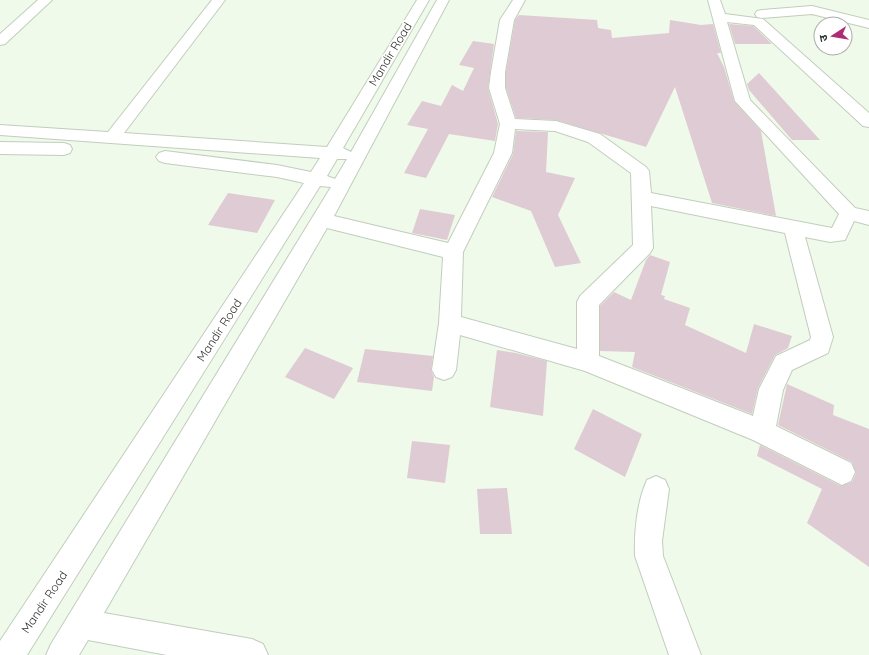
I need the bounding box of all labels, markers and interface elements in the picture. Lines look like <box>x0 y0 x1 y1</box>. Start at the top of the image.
north arrow <box>813 16 853 56</box>
street label: Mandir Road <box>365 19 415 89</box>
text: उ <box>816 33 831 43</box>
street label: Mandir Road <box>193 296 245 364</box>
street label: Mandir Road <box>18 568 70 636</box>

